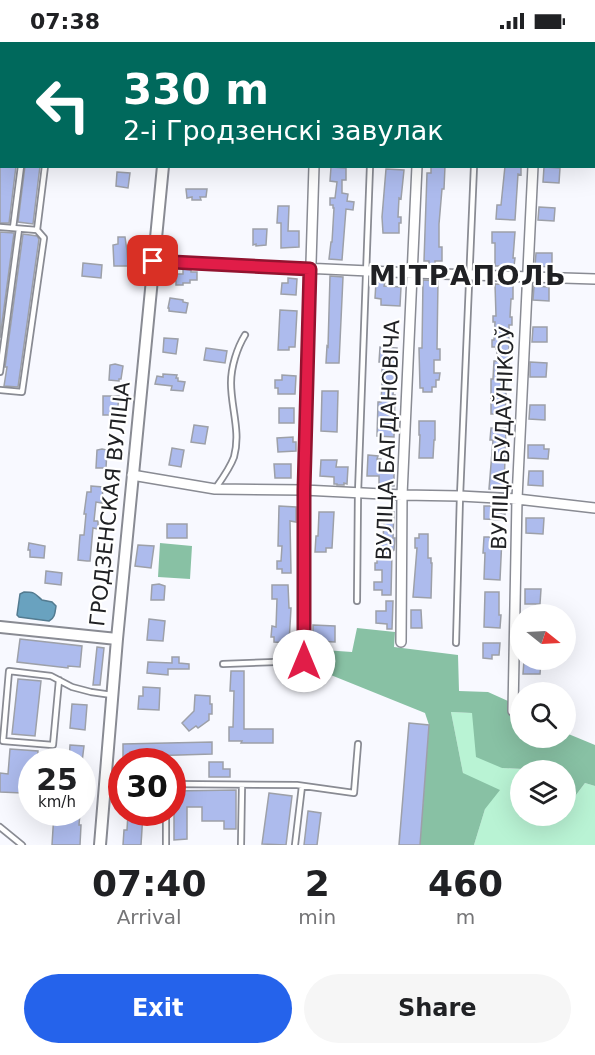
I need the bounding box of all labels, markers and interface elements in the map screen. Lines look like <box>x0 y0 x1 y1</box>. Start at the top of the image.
text: 07:38 <box>30 9 100 34</box>
text: 330 m <box>123 65 269 114</box>
icon: left <box>24 66 102 144</box>
text: 2-і Гродзенскі завулак <box>123 115 444 146</box>
pin <box>127 235 178 286</box>
icon: arrive <box>136 244 169 277</box>
district label: МІТРАПОЛЬ <box>369 260 567 291</box>
street label: ВУЛІЦА БАГДАНОВІЧА <box>372 319 404 561</box>
street label: ВУЛІЦА БУДАЎНІКОЎ <box>486 326 519 550</box>
street label: ГРОДЗЕНСКАЯ ВУЛІЦА <box>85 380 135 628</box>
north arrow <box>510 604 576 670</box>
map controls <box>510 604 576 826</box>
position arrow <box>272 629 336 693</box>
button: search <box>510 682 576 748</box>
speed limit sign: 30 <box>108 748 186 826</box>
button: layers <box>510 760 576 826</box>
text: 25 <box>36 762 78 797</box>
text: km/h <box>38 793 76 811</box>
text: 07:40 <box>92 863 206 904</box>
text: 2 <box>305 863 330 904</box>
text: 460 <box>428 863 503 904</box>
text: Arrival <box>117 905 182 929</box>
text: min <box>298 905 336 929</box>
text: m <box>456 905 475 929</box>
button: Exit <box>24 974 292 1043</box>
button: Share <box>304 974 571 1043</box>

